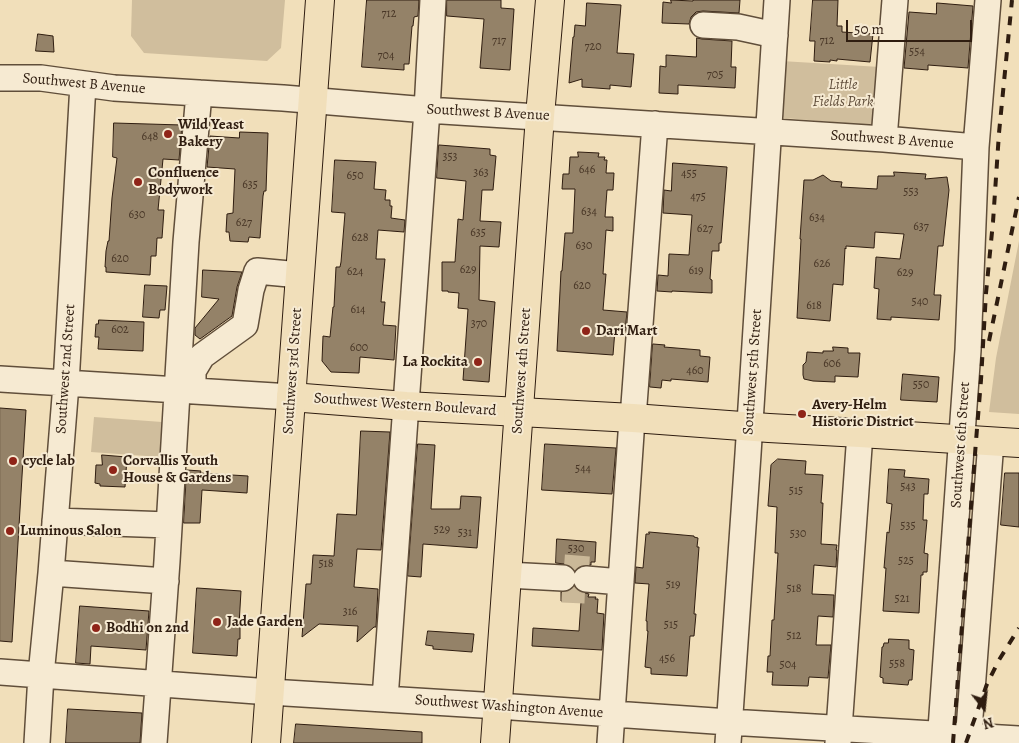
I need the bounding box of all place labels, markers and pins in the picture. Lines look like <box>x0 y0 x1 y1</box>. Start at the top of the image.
place label: Wild Yeast Bakery <box>178 116 244 151</box>
marker: Wild Yeast Bakery <box>162 128 174 140</box>
place label: Confluence Bodywork <box>148 164 219 199</box>
marker: Confluence Bodywork <box>132 176 144 188</box>
place label: Dari Mart <box>596 322 658 340</box>
marker: Dari Mart <box>580 325 592 337</box>
place label: La Rockita <box>403 353 468 371</box>
marker: La Rockita <box>472 356 484 368</box>
place label: Avery-Helm Historic District <box>812 396 914 431</box>
marker: Avery-Helm Historic District <box>796 408 808 420</box>
place label: cycle lab <box>23 452 75 470</box>
place label: Corvallis Youth House & Gardens <box>123 452 231 487</box>
marker: cycle lab <box>7 455 19 467</box>
marker: Corvallis Youth House & Gardens <box>107 464 119 476</box>
place label: Luminous Salon <box>20 522 121 540</box>
marker: Luminous Salon <box>4 525 16 537</box>
place label: Jade Garden <box>227 613 303 631</box>
marker: Jade Garden <box>211 616 223 628</box>
place label: Bodhi on 2nd <box>106 619 189 637</box>
marker: Bodhi on 2nd <box>90 622 102 634</box>

